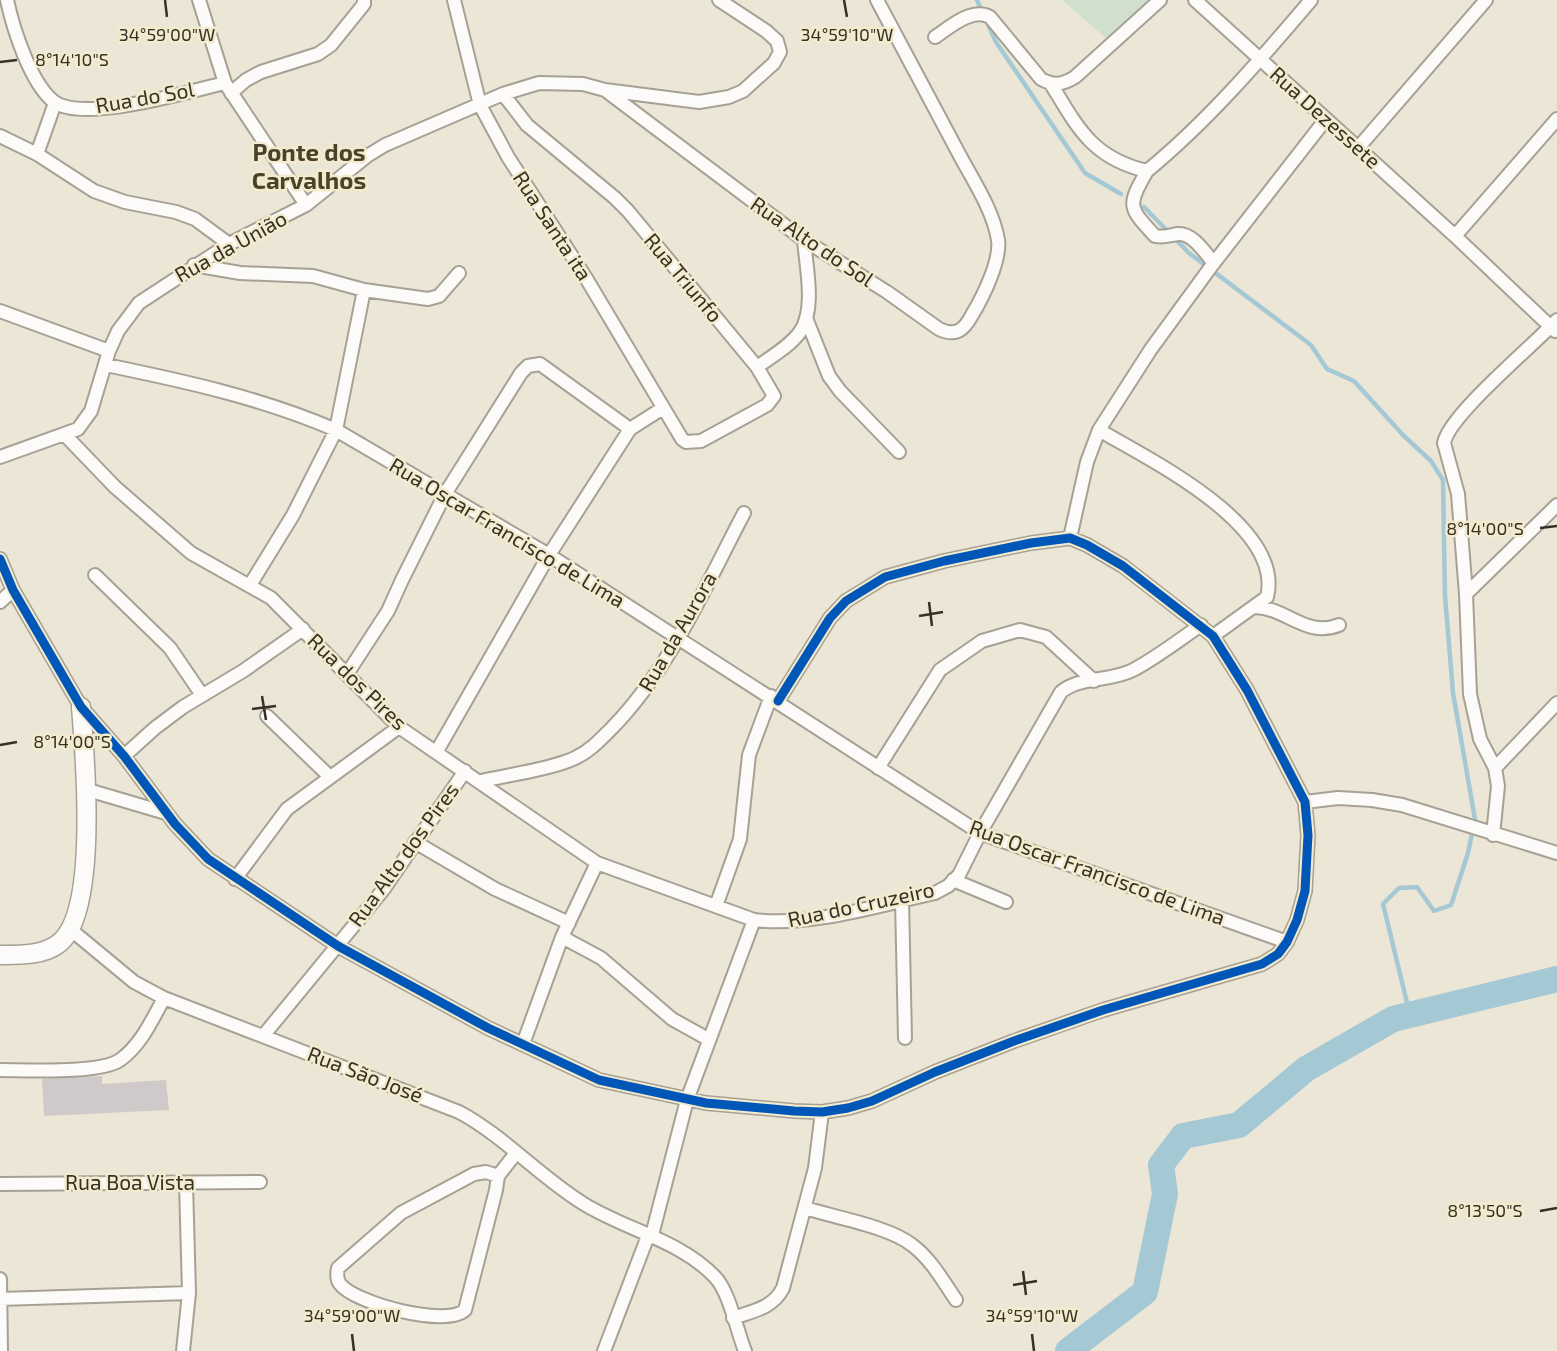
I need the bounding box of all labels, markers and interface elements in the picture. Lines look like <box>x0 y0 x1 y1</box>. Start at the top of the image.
text: 34°59'00"W <box>119 23 215 45</box>
text: 34°59'10"W <box>801 23 893 45</box>
text: 8°14'10"S <box>35 48 109 70</box>
street label: Rua Dezessete <box>1266 61 1386 173</box>
street label: Rua do Sol <box>93 75 197 117</box>
district label: Ponte dos Carvalhos <box>252 137 366 194</box>
street label: Rua Santa ita <box>509 166 598 285</box>
street label: Rua Alto do Sol <box>747 190 880 292</box>
street label: Rua da União <box>170 205 291 287</box>
street label: Rua Triunfo <box>640 227 729 327</box>
street label: Rua Oscar Francisco de Lima <box>386 451 630 612</box>
text: 8°14'00"S <box>1446 517 1524 539</box>
street label: Rua da Aurora <box>632 567 721 696</box>
street label: Rua dos Pires <box>303 627 413 734</box>
text: 8°14'00"S <box>33 730 111 752</box>
street label: Rua Alto dos Pires <box>342 777 463 931</box>
street label: Rua Oscar Francisco de Lima <box>966 814 1229 930</box>
street label: Rua do Cruzeiro <box>785 876 936 931</box>
street label: Rua São José <box>304 1040 427 1107</box>
street label: Rua Boa Vista <box>65 1169 195 1194</box>
text: 8°13'50"S <box>1447 1199 1523 1221</box>
text: 34°59'00"W <box>304 1304 400 1326</box>
text: 34°59'10"W <box>986 1304 1078 1326</box>

